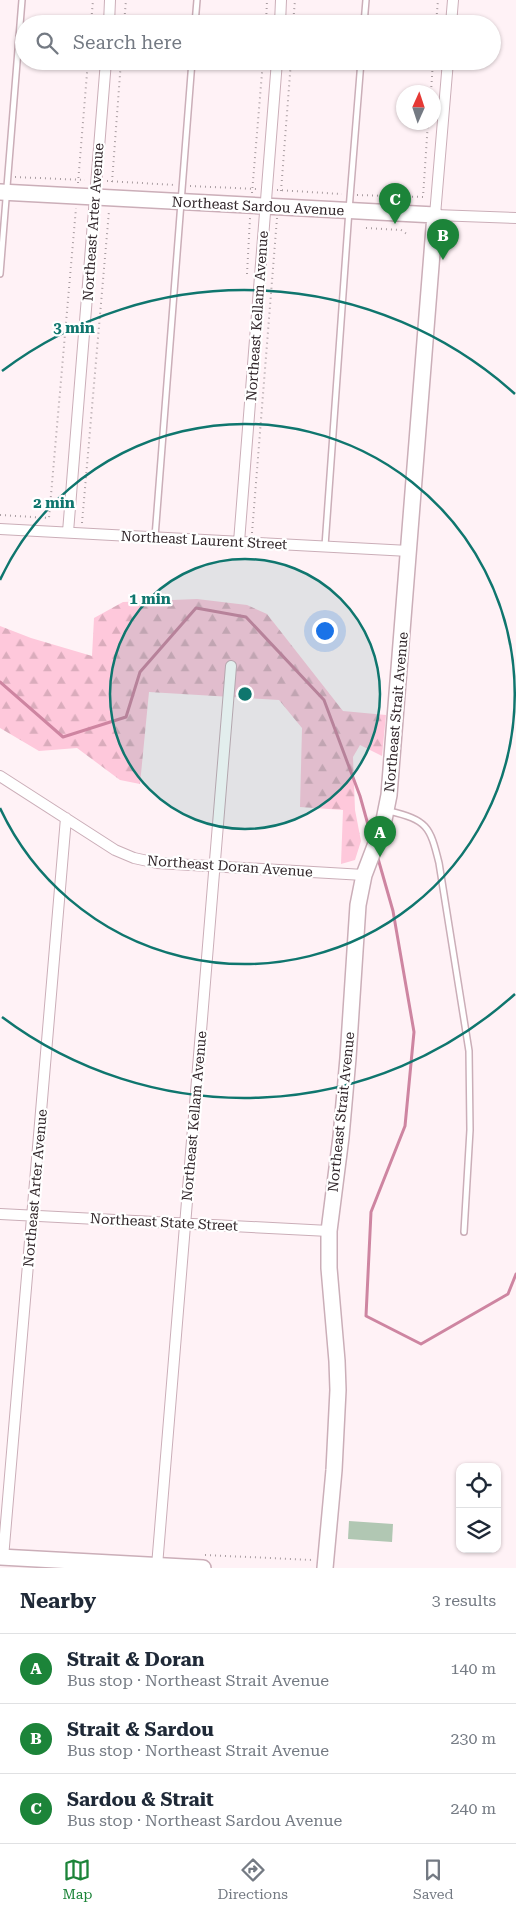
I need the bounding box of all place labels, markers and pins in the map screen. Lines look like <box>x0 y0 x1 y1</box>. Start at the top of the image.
pin: C <box>379 183 411 224</box>
pin: B <box>427 219 459 260</box>
centre of rings <box>236 685 254 703</box>
pin: A <box>364 816 396 857</box>

